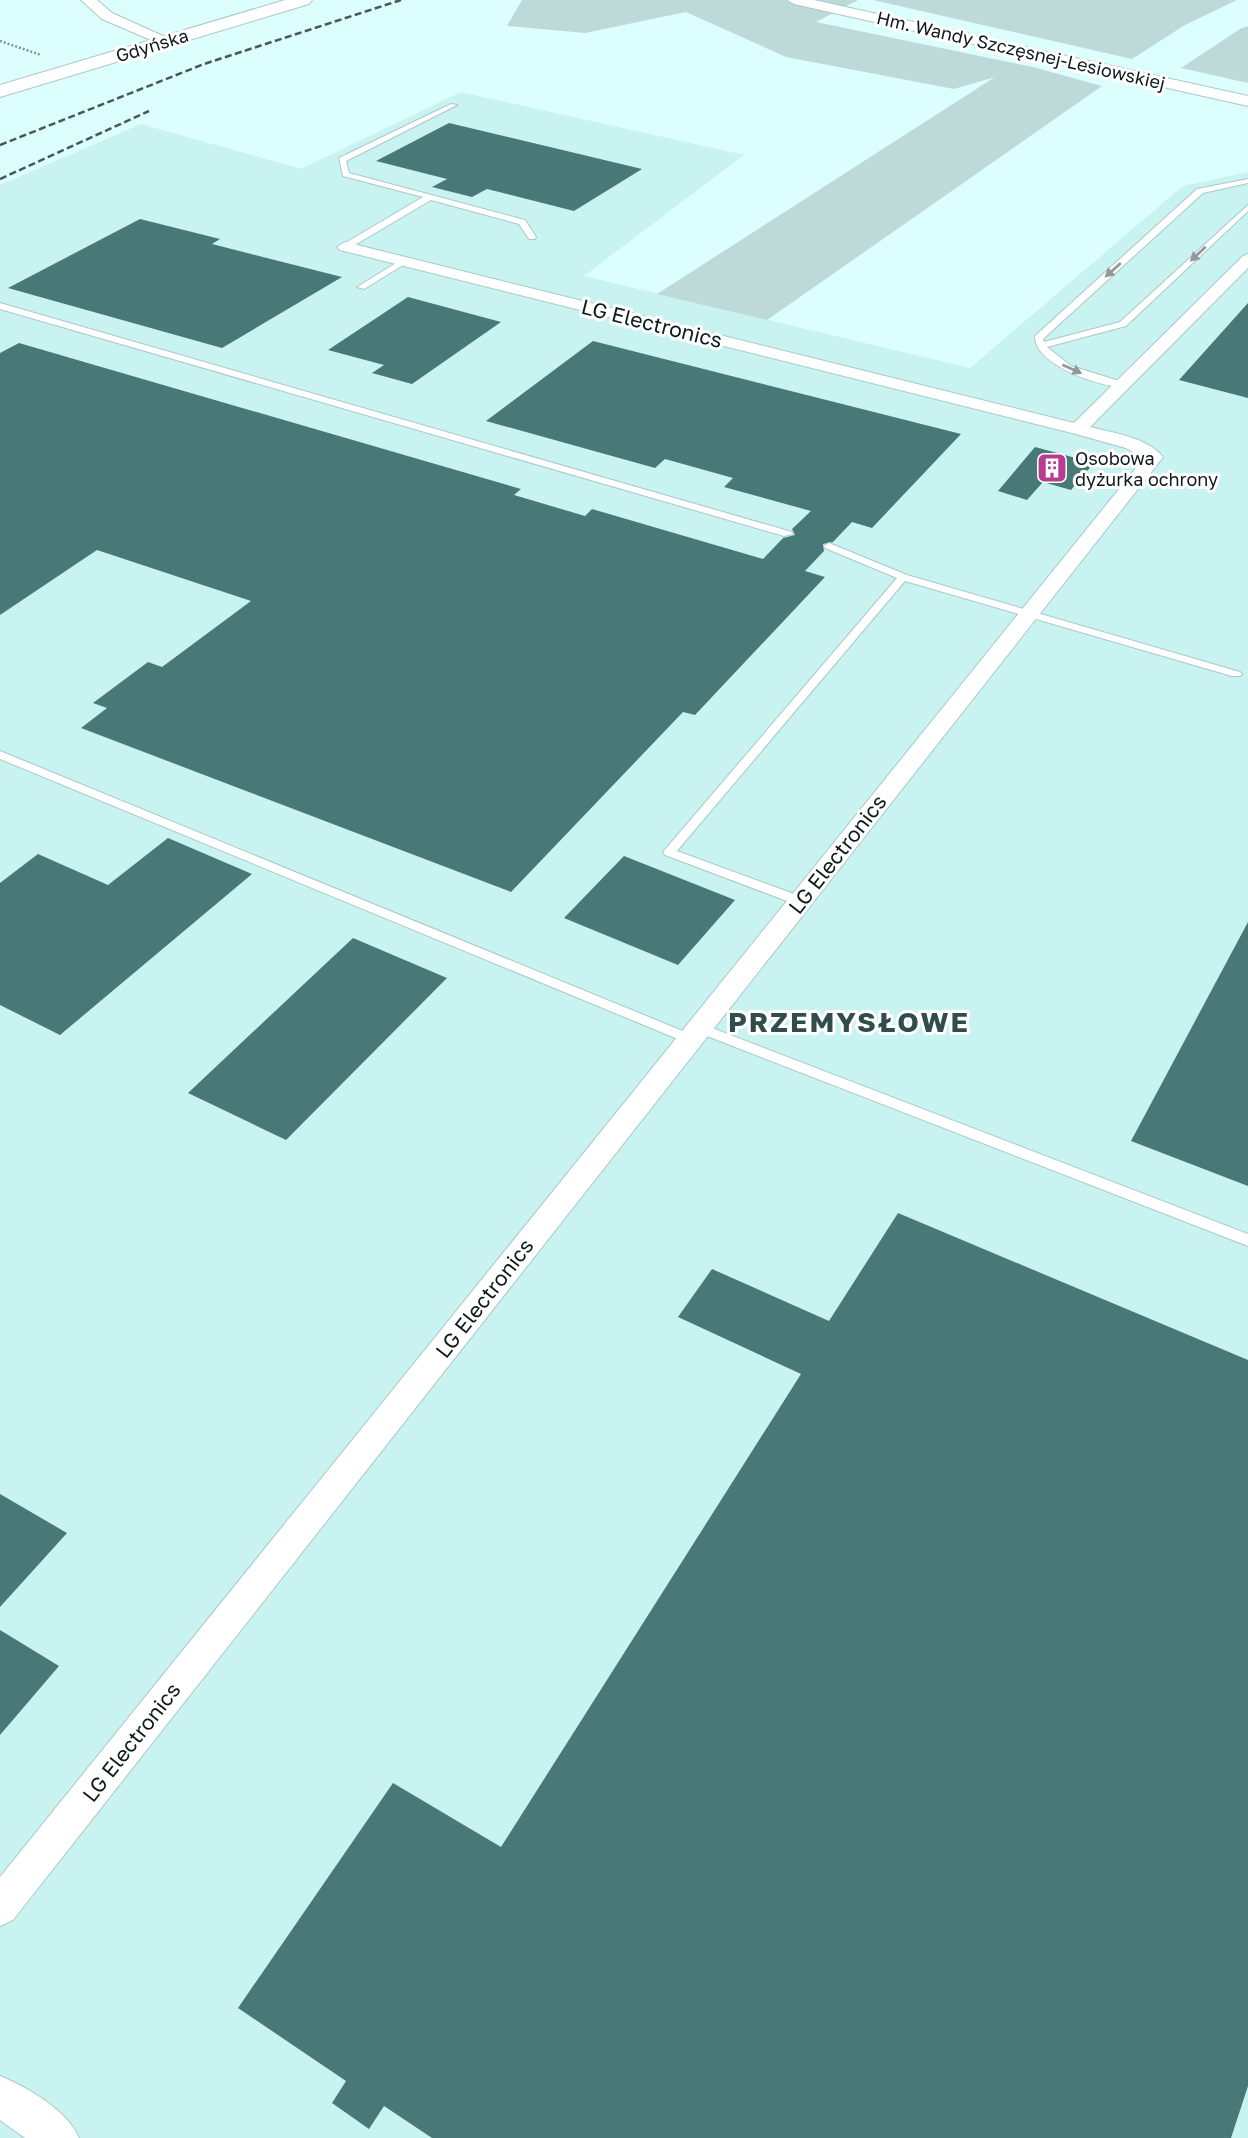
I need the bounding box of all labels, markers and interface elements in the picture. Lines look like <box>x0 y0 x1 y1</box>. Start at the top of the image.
street label: Hm. Wandy Szczęsnej-Lesiowskiej <box>875 6 1167 94</box>
street label: Gdyńska <box>113 24 191 66</box>
one-way arrow <box>1190 245 1207 261</box>
one-way arrow <box>1105 261 1122 277</box>
street label: LG Electronics <box>579 293 725 353</box>
one-way arrow <box>1061 364 1082 375</box>
place label: Osobowa dyżurka ochrony <box>1075 447 1218 490</box>
building icon: Osobowa dyżurka ochrony <box>1035 451 1069 485</box>
street label: LG Electronics <box>782 789 892 919</box>
district label: PRZEMYSŁOWE <box>728 1005 970 1038</box>
street label: LG Electronics <box>429 1233 539 1363</box>
street label: LG Electronics <box>76 1677 186 1807</box>

